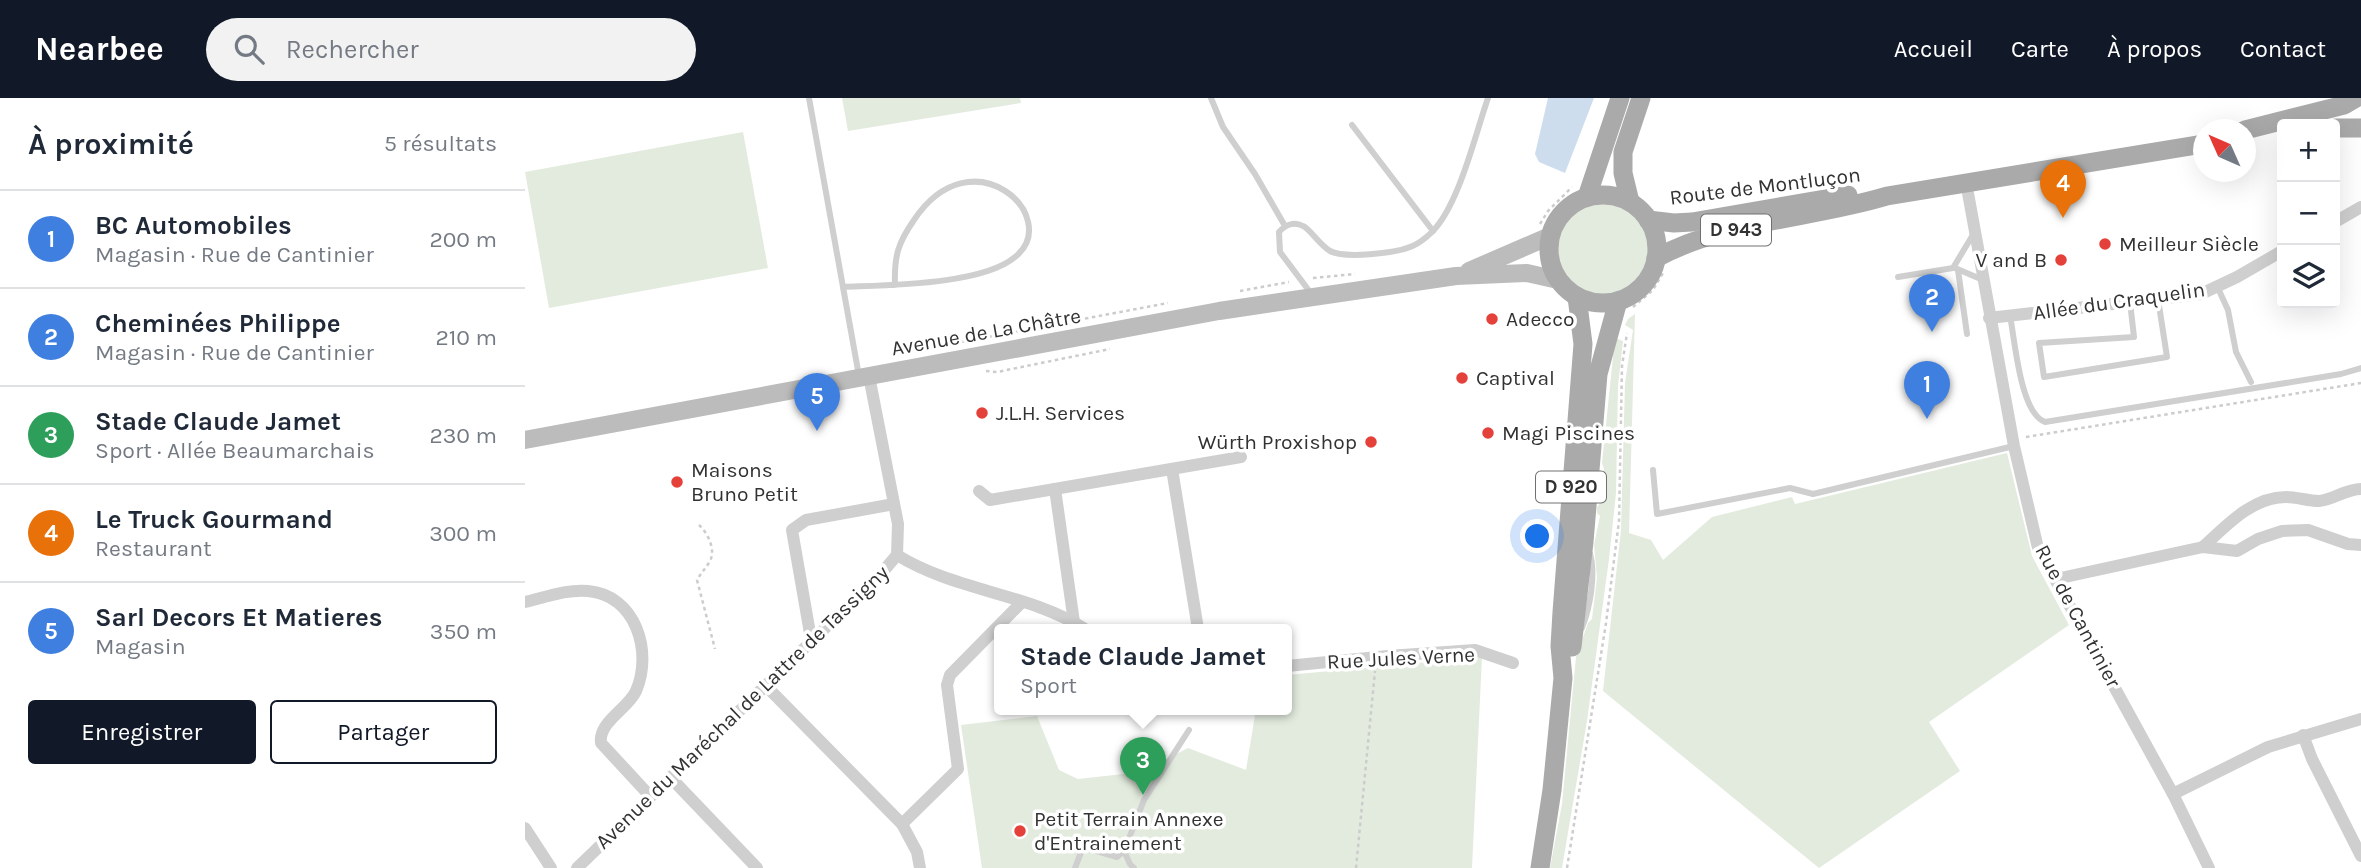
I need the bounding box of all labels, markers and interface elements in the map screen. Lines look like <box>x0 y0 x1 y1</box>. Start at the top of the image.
search box <box>206 18 696 81</box>
text: Nearbee <box>35 30 164 68</box>
icon: search <box>230 30 268 68</box>
text: Rechercher <box>286 34 419 65</box>
text: Accueil <box>1894 35 1973 63</box>
text: Carte <box>2011 35 2069 63</box>
text: À propos <box>2107 35 2202 63</box>
text: Contact <box>2240 35 2326 63</box>
north arrow <box>2193 119 2256 182</box>
map controls <box>2277 119 2340 308</box>
button: + <box>2277 119 2340 182</box>
text: À proximité <box>28 126 194 162</box>
text: 5 résultats <box>384 130 497 157</box>
pin: 4 <box>2040 160 2086 218</box>
street label: Route de Montluçon <box>1668 162 1862 210</box>
button: − <box>2277 182 2340 245</box>
text: BC Automobiles <box>95 210 292 241</box>
road number: D 943 <box>1701 214 1771 246</box>
text: 1 <box>47 226 55 253</box>
text: 200 m <box>429 226 497 253</box>
place label: Meilleur Siècle <box>2119 232 2259 256</box>
marker: Meilleur Siècle <box>2097 236 2113 252</box>
text: Magasin · Rue de Cantinier <box>95 241 374 268</box>
button: layers <box>2277 245 2340 308</box>
place label: V and B <box>1975 248 2047 272</box>
marker: V and B <box>2053 252 2069 268</box>
pin: 2 <box>1909 274 1955 332</box>
street label: Allée du Craquelin <box>2032 277 2206 325</box>
street label: Avenue de La Châtre <box>889 304 1083 360</box>
place label: Adecco <box>1506 307 1574 331</box>
text: Cheminées Philippe <box>95 308 340 339</box>
marker: Adecco <box>1484 311 1500 327</box>
text: 2 <box>44 324 58 351</box>
text: 210 m <box>435 324 497 351</box>
text: Magasin · Rue de Cantinier <box>95 339 374 366</box>
pin: 1 <box>1904 361 1950 419</box>
place label: Captival <box>1476 366 1555 390</box>
marker: Captival <box>1454 370 1470 386</box>
pin: 5 <box>794 373 840 431</box>
place label: J.L.H. Services <box>996 401 1125 425</box>
marker: J.L.H. Services <box>974 405 990 421</box>
text: Stade Claude Jamet <box>95 406 341 437</box>
place label: Magi Piscines <box>1502 421 1635 445</box>
text: 3 <box>44 422 58 449</box>
text: 230 m <box>429 422 497 449</box>
marker: Magi Piscines <box>1480 425 1496 441</box>
place label: Würth Proxishop <box>1198 430 1357 454</box>
marker: Würth Proxishop <box>1363 434 1379 450</box>
text: Sport · Allée Beaumarchais <box>95 437 375 464</box>
place label: Maisons Bruno Petit <box>691 458 798 506</box>
road number: D 920 <box>1536 472 1606 502</box>
marker: Maisons Bruno Petit <box>669 474 685 490</box>
text: Le Truck Gourmand <box>95 504 333 535</box>
your location <box>1520 519 1554 553</box>
text: 4 <box>44 520 58 547</box>
text: 300 m <box>429 520 497 547</box>
text: Restaurant <box>95 535 212 562</box>
street label: Rue de Cantinier <box>2030 541 2126 692</box>
street label: Avenue du Maréchal de Lattre de Tassigny <box>591 560 894 854</box>
text: Sarl Decors Et Matieres <box>95 602 382 633</box>
text: 5 <box>44 618 58 645</box>
text: 350 m <box>430 618 497 645</box>
popup <box>994 624 1292 715</box>
text: Magasin <box>95 633 186 660</box>
text: Stade Claude Jamet <box>1020 641 1266 672</box>
street label: Rue Jules Verne <box>1326 642 1476 674</box>
text: Sport <box>1020 672 1077 699</box>
button: Enregistrer <box>28 700 256 764</box>
button: Partager <box>270 700 497 764</box>
pin: 3 <box>1120 737 1166 795</box>
place label: Petit Terrain Annexe d'Entrainement <box>1034 807 1224 855</box>
marker: Petit Terrain Annexe d'Entrainement <box>1012 823 1028 839</box>

